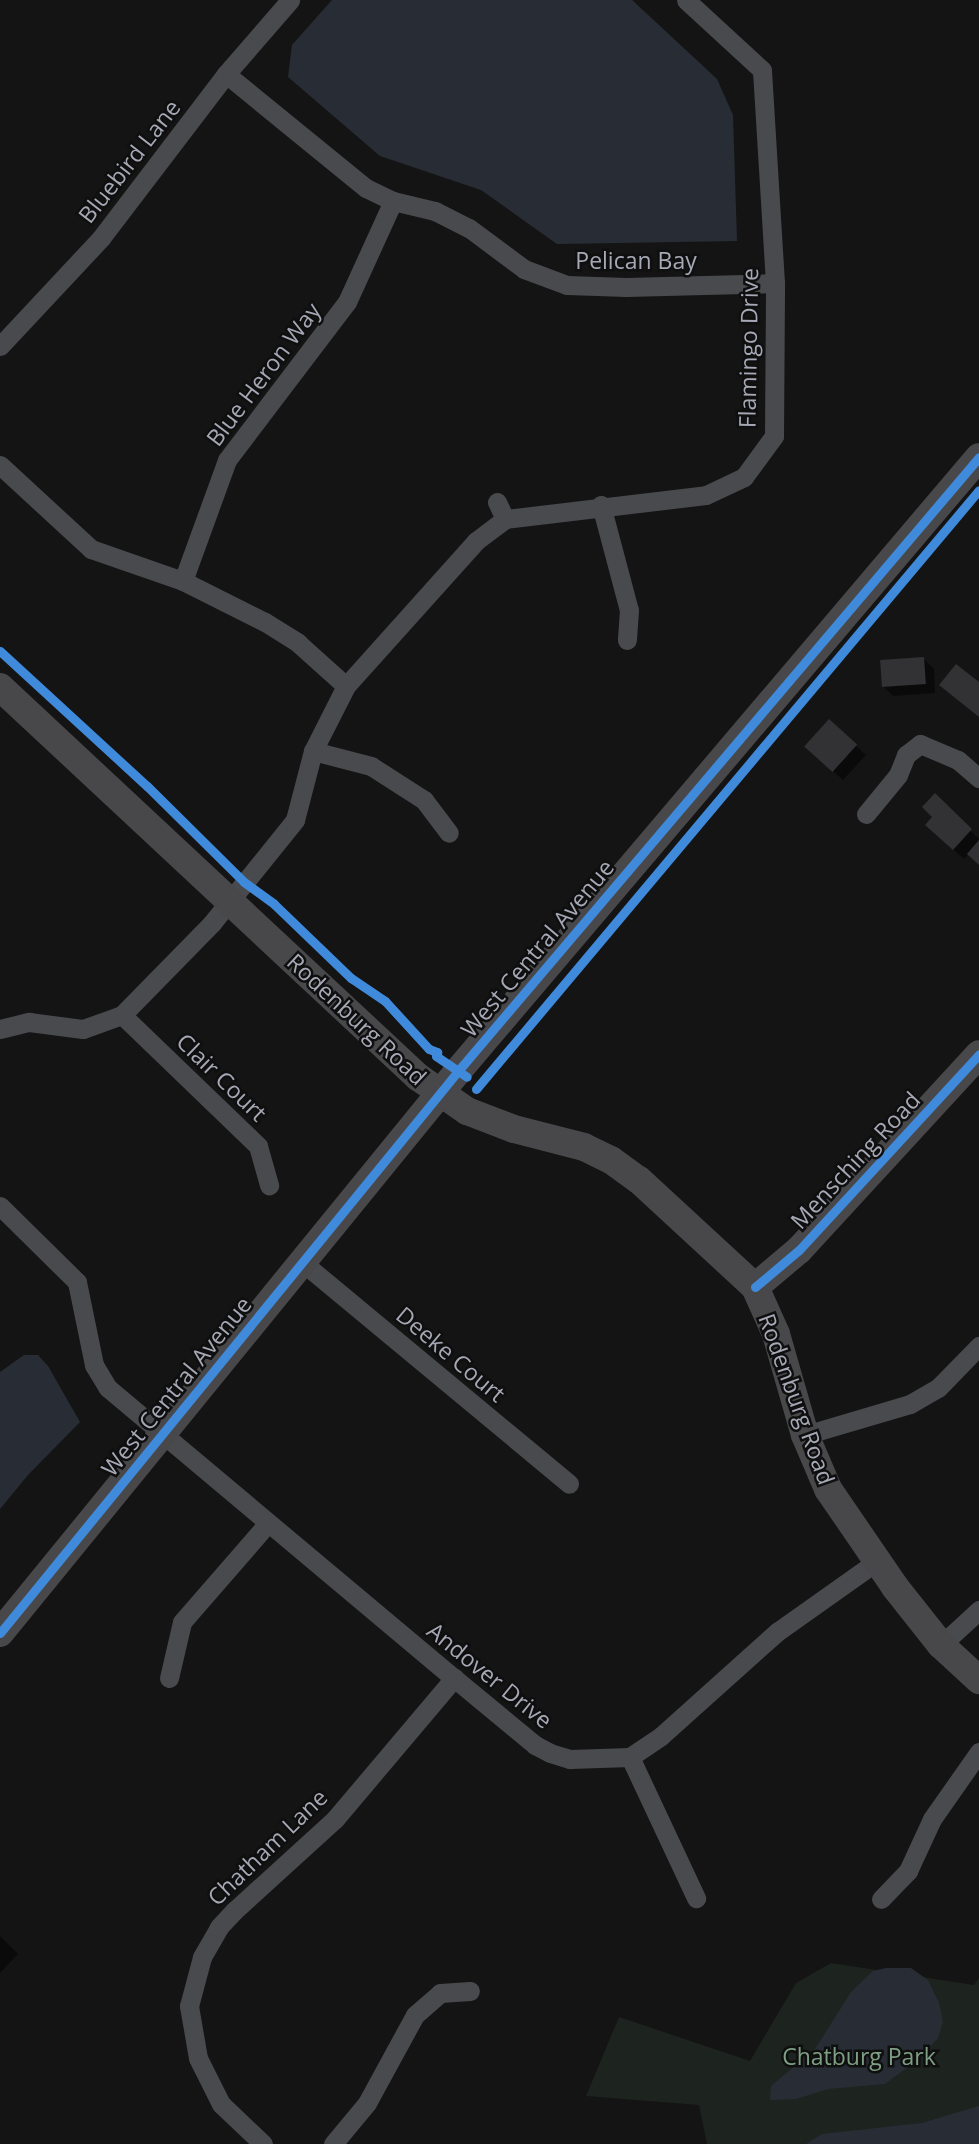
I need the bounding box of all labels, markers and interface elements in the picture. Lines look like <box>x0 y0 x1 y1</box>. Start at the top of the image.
street label: Bluebird Lane <box>72 94 186 228</box>
street label: Pelican Bay <box>575 246 697 274</box>
street label: Flamingo Drive <box>733 268 763 428</box>
street label: Blue Heron Way <box>200 297 326 451</box>
street label: West Central Avenue <box>455 854 619 1042</box>
street label: Rodenburg Road <box>282 948 432 1090</box>
street label: Clair Court <box>171 1027 273 1127</box>
street label: Mensching Road <box>785 1086 925 1234</box>
street label: West Central Avenue <box>95 1291 257 1481</box>
street label: Deeke Court <box>391 1301 511 1407</box>
street label: Rodenburg Road <box>753 1310 841 1488</box>
street label: Andover Drive <box>422 1616 558 1734</box>
street label: Chatham Lane <box>201 1783 333 1911</box>
park label: Chatburg Park <box>782 2042 936 2070</box>

